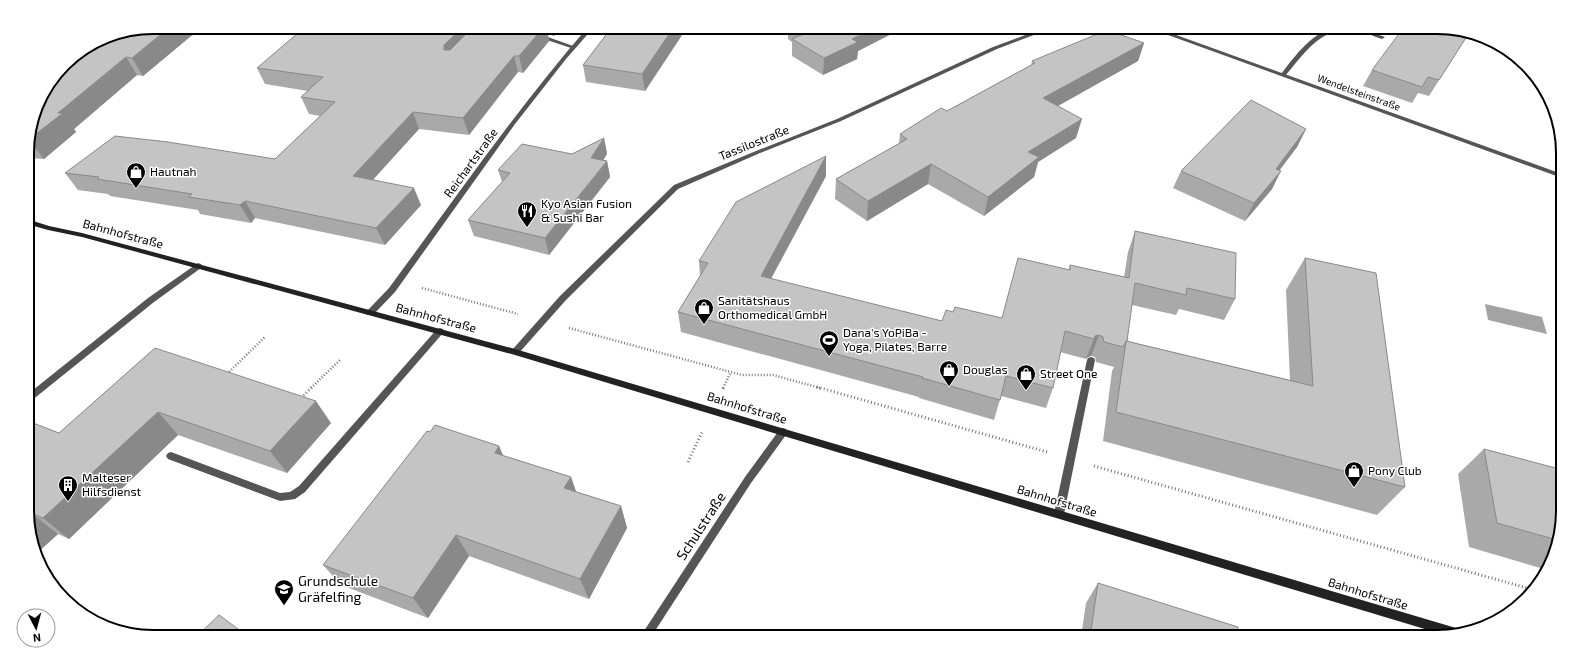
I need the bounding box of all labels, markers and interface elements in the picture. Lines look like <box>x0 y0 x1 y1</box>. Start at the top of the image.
street label: Wendelsteinstraße <box>1316 71 1402 113</box>
street label: Tassilostraße <box>716 122 791 163</box>
street label: Reichartstraße <box>440 125 500 200</box>
shop icon: Hautnah <box>125 161 147 189</box>
place label: Hautnah <box>150 164 197 178</box>
place label: Kyo Asian Fusion & Sushi Bar <box>541 196 632 224</box>
restaurant icon: Kyo Asian Fusion & Sushi Bar <box>516 200 538 228</box>
street label: Bahnhofstraße <box>81 216 165 251</box>
place label: Sanitätshaus Orthomedical GmbH <box>718 293 827 321</box>
shop icon: Sanitätshaus Orthomedical GmbH <box>693 297 715 325</box>
street label: Bahnhofstraße <box>394 300 478 335</box>
place label: Dana's YoPiBa - Yoga, Pilates, Barre <box>843 325 947 353</box>
sports icon: Dana's YoPiBa - Yoga, Pilates, Barre <box>818 329 840 357</box>
shop icon: Douglas <box>938 359 960 387</box>
place label: Douglas <box>963 362 1008 376</box>
shop icon: Street One <box>1015 363 1037 391</box>
place label: Street One <box>1040 366 1097 380</box>
street label: Bahnhofstraße <box>706 388 789 426</box>
shop icon: Pony Club <box>1343 460 1365 488</box>
place label: Pony Club <box>1368 463 1422 477</box>
place label: Malteser Hilfsdienst <box>82 470 142 498</box>
building icon: Malteser Hilfsdienst <box>57 474 79 502</box>
street label: Bahnhofstraße <box>1016 481 1099 519</box>
street label: Schulstraße <box>672 489 729 563</box>
place label: Grundschule Gräfelfing <box>298 572 378 605</box>
street label: Bahnhofstraße <box>1327 574 1410 612</box>
school or university icon: Grundschule Gräfelfing <box>273 578 295 606</box>
north arrow <box>16 608 56 648</box>
text: N <box>32 632 42 645</box>

